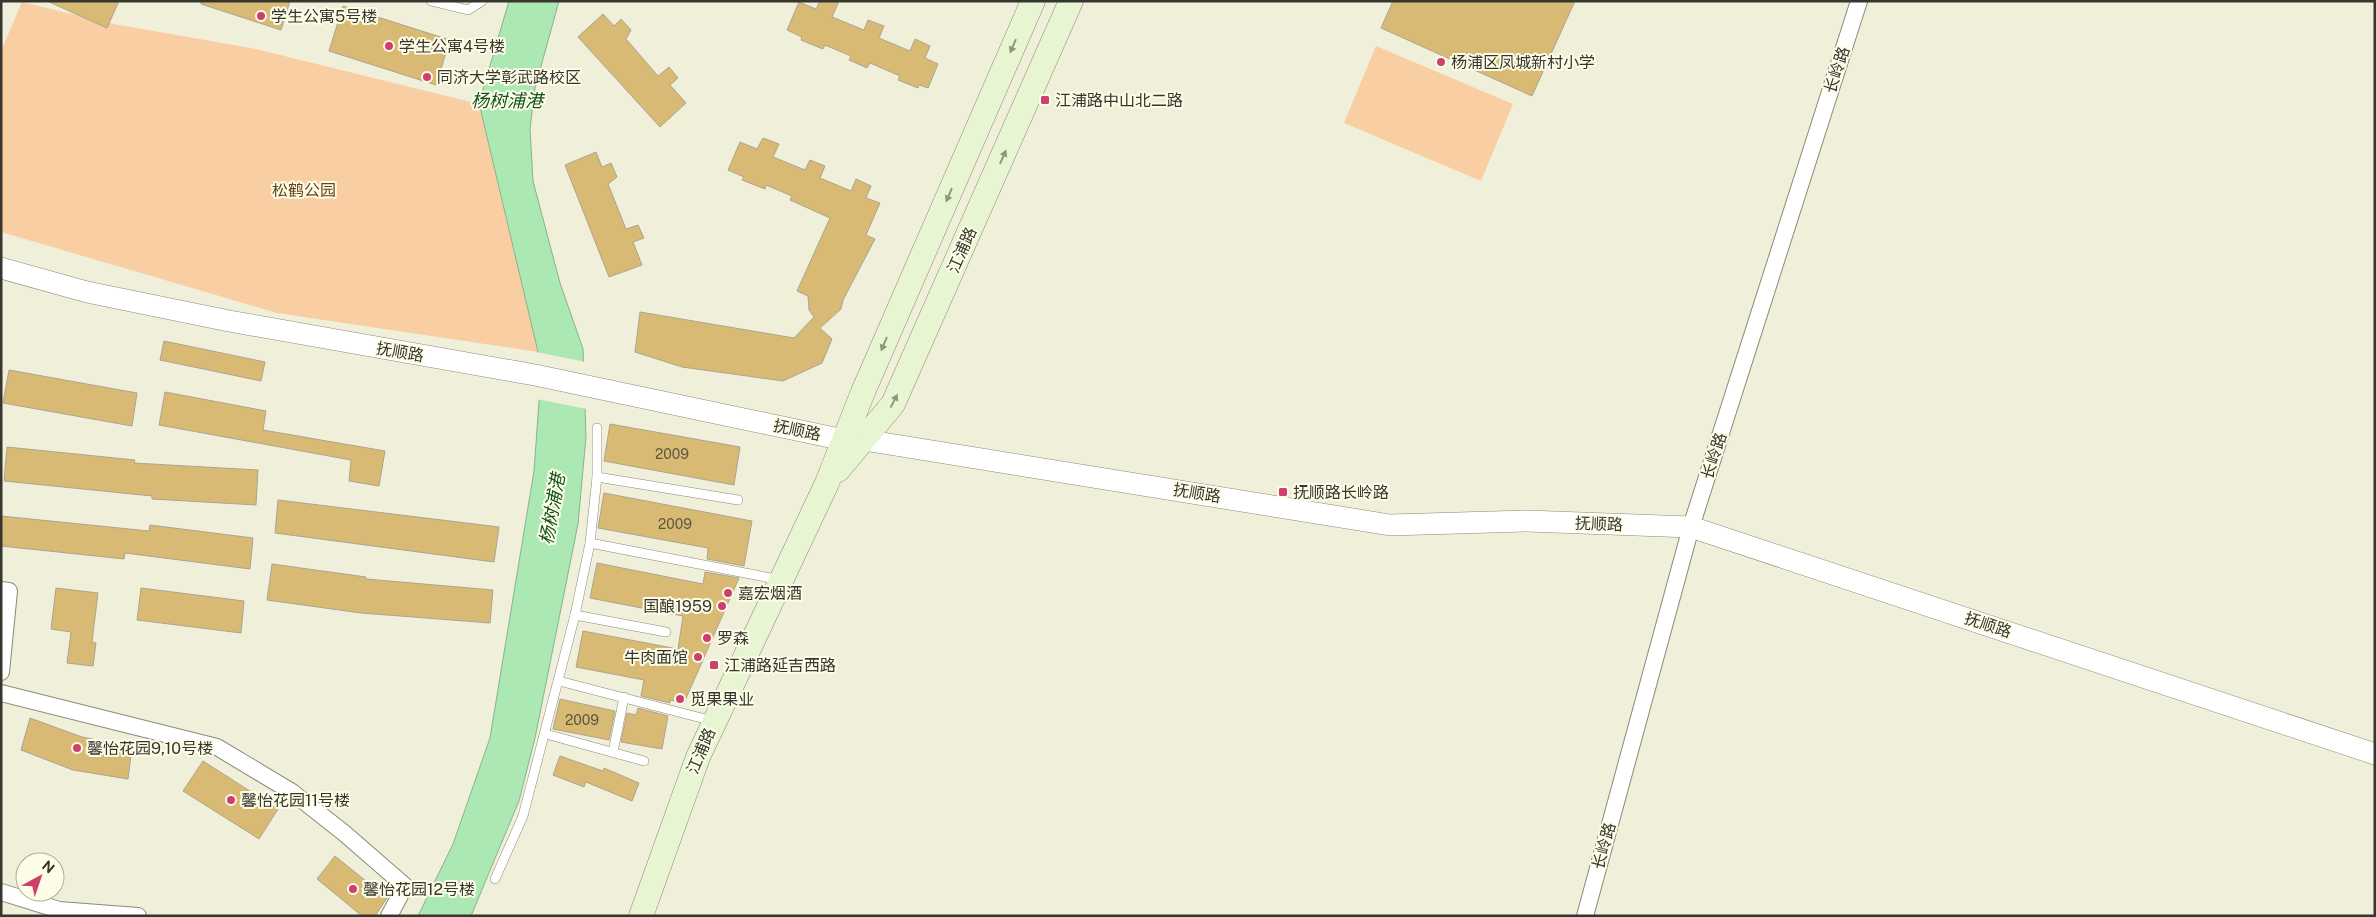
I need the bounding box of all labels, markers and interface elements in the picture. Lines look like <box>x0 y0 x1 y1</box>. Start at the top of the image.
place label: 学生公寓5号楼 <box>271 7 377 26</box>
marker: 学生公寓5号楼 <box>255 10 267 22</box>
place label: 学生公寓4号楼 <box>399 37 505 56</box>
one-way arrow <box>1009 39 1017 53</box>
marker: 学生公寓4号楼 <box>383 40 395 52</box>
street label: 长岭路 <box>1821 44 1853 96</box>
place label: 杨浦区凤城新村小学 <box>1451 53 1595 72</box>
marker: 杨浦区凤城新村小学 <box>1435 56 1447 68</box>
place label: 同济大学彰武路校区 <box>437 68 581 87</box>
marker: 同济大学彰武路校区 <box>421 71 433 83</box>
water label: 杨树浦港 <box>471 90 546 111</box>
place label: 江浦路中山北二路 <box>1055 91 1183 110</box>
marker: 江浦路中山北二路 <box>1039 94 1051 106</box>
one-way arrow <box>999 150 1007 164</box>
park label: 松鹤公园 <box>272 181 336 200</box>
one-way arrow <box>944 188 952 202</box>
street label: 江浦路 <box>944 224 980 276</box>
one-way arrow <box>880 337 888 352</box>
street label: 抚顺路 <box>375 338 425 366</box>
one-way arrow <box>890 394 898 409</box>
street label: 抚顺路 <box>772 416 822 444</box>
street label: 长岭路 <box>1698 430 1730 482</box>
house number: 2009 <box>655 446 689 462</box>
water label: 杨树浦港 <box>535 469 569 546</box>
street label: 抚顺路 <box>1172 480 1222 506</box>
place label: 抚顺路长岭路 <box>1293 483 1389 502</box>
marker: 抚顺路长岭路 <box>1277 486 1289 498</box>
street label: 抚顺路 <box>1575 514 1623 534</box>
house number: 2009 <box>658 516 692 532</box>
place label: 嘉宏烟酒 <box>738 584 802 603</box>
marker: 嘉宏烟酒 <box>722 587 734 599</box>
place label: 国酿1959 <box>643 597 712 616</box>
marker: 国酿1959 <box>716 600 728 612</box>
street label: 抚顺路 <box>1962 609 2014 641</box>
place label: 罗森 <box>717 629 749 648</box>
marker: 罗森 <box>701 632 713 644</box>
place label: 牛肉面馆 <box>624 648 688 667</box>
marker: 牛肉面馆 <box>692 651 704 663</box>
place label: 江浦路延吉西路 <box>724 656 836 675</box>
marker: 江浦路延吉西路 <box>708 659 720 671</box>
place label: 觅果果业 <box>690 690 754 709</box>
marker: 觅果果业 <box>674 693 686 705</box>
house number: 2009 <box>565 712 599 728</box>
street label: 江浦路 <box>683 725 719 777</box>
place label: 馨怡花园9,10号楼 <box>87 739 213 758</box>
marker: 馨怡花园9,10号楼 <box>71 742 83 754</box>
place label: 馨怡花园11号楼 <box>241 791 350 810</box>
marker: 馨怡花园11号楼 <box>225 794 237 806</box>
street label: 长岭路 <box>1589 820 1619 872</box>
north arrow <box>15 852 65 902</box>
text: N <box>39 857 58 877</box>
place label: 馨怡花园12号楼 <box>363 880 475 899</box>
marker: 馨怡花园12号楼 <box>347 883 359 895</box>

